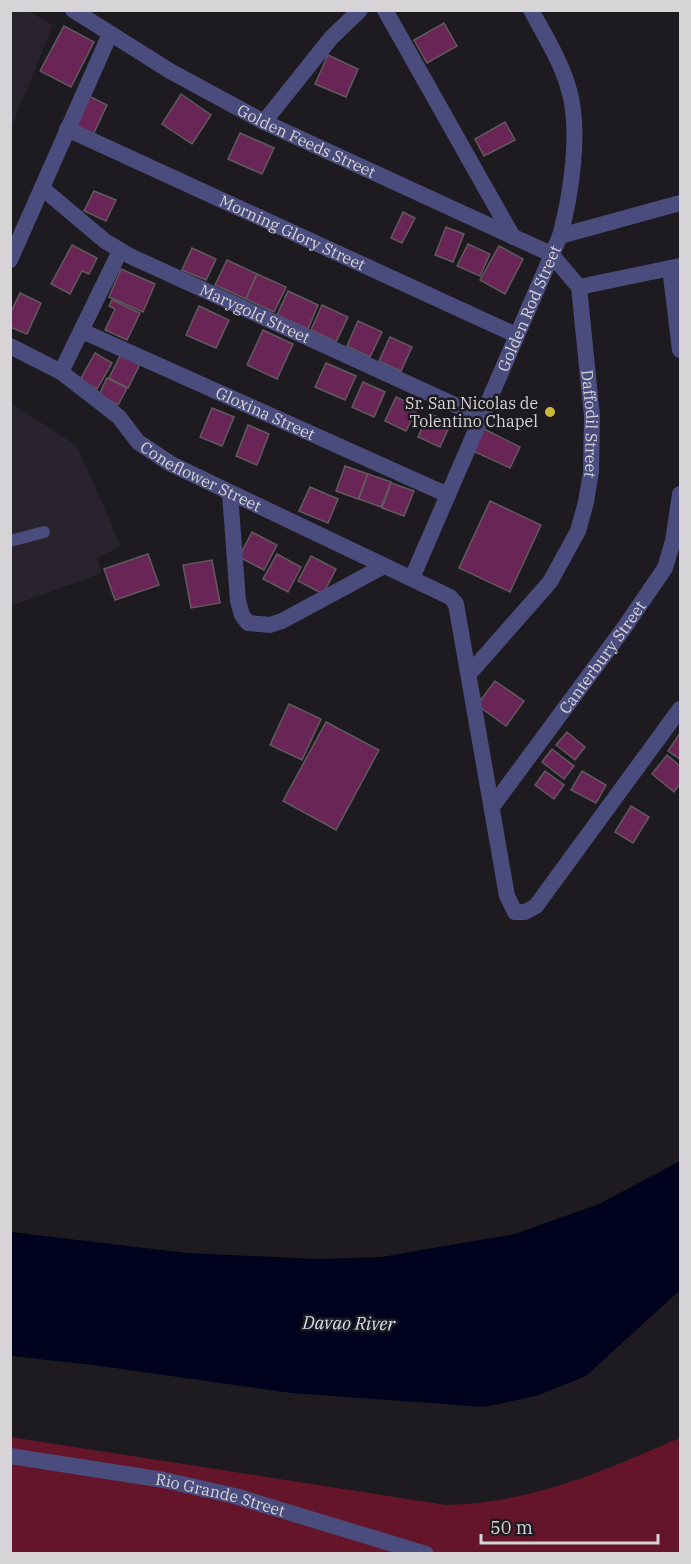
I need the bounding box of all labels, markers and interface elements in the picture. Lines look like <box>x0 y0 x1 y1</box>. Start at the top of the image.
street label: Golden Feeds Street <box>234 99 379 182</box>
street label: Morning Glory Street <box>216 190 369 275</box>
street label: Golden Rod Street <box>493 242 565 374</box>
street label: Marygold Street <box>197 279 314 347</box>
street label: Daffodil Street <box>577 369 602 480</box>
street label: Gloxina Street <box>213 382 319 444</box>
place label: Sr. San Nicolas de Tolentino Chapel <box>405 393 538 431</box>
marker: Sr. San Nicolas de Tolentino Chapel <box>543 405 557 419</box>
street label: Coneflower Street <box>137 436 265 516</box>
street label: Canterbury Street <box>554 596 650 718</box>
water label: Davao River <box>301 1311 397 1335</box>
street label: Rio Grande Street <box>154 1469 288 1521</box>
scale bar <box>481 1507 658 1545</box>
text: 50 m <box>490 1516 533 1539</box>

